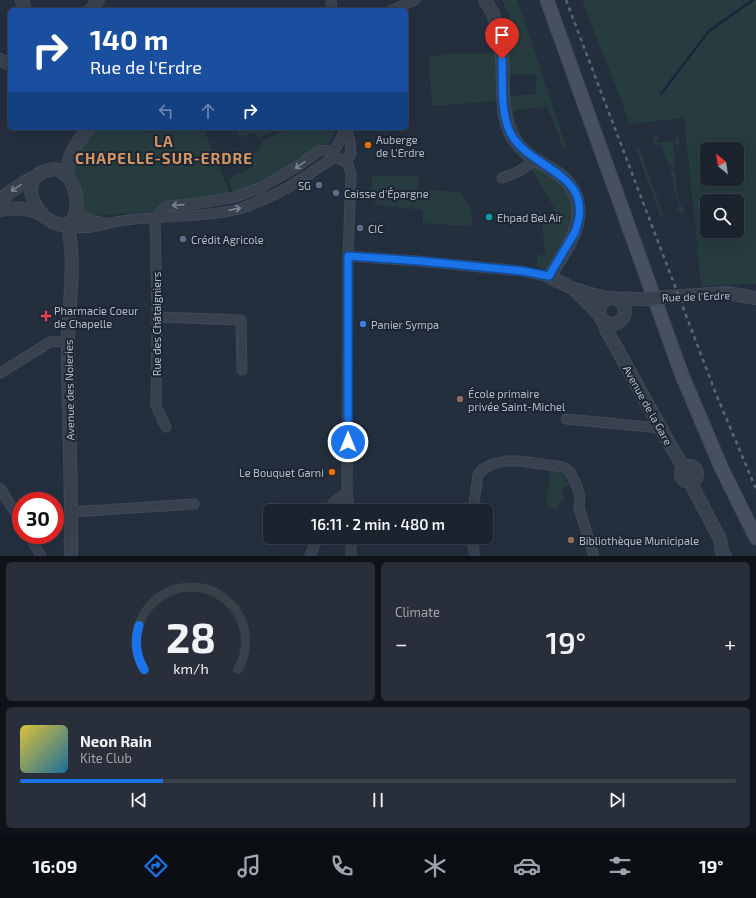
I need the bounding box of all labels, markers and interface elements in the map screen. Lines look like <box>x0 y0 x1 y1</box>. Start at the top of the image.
pin <box>485 18 519 59</box>
text: 140 m <box>90 22 168 56</box>
icon: right <box>24 24 76 76</box>
icon: arrive <box>491 24 513 46</box>
text: Rue de l'Erdre <box>90 56 202 78</box>
icon: left <box>155 100 177 122</box>
icon: ahead <box>197 100 219 122</box>
icon: right <box>239 100 261 122</box>
district label: LA CHAPELLE-SUR-ERDRE <box>75 132 253 167</box>
place label: Auberge de L'Erdre <box>376 133 425 159</box>
marker: Auberge de L'Erdre <box>363 140 373 150</box>
north arrow <box>700 142 744 186</box>
map controls <box>700 142 744 238</box>
one-way arrow <box>295 161 306 169</box>
place label: SG <box>298 179 311 192</box>
marker: SG <box>314 180 324 190</box>
one-way arrow <box>11 184 22 192</box>
place label: Caisse d'Épargne <box>344 187 429 200</box>
marker: Caisse d'Épargne <box>331 188 341 198</box>
button: search <box>700 194 744 238</box>
one-way arrow <box>172 201 185 209</box>
one-way arrow <box>229 205 242 213</box>
place label: Ehpad Bel Air <box>497 211 563 224</box>
marker: Ehpad Bel Air <box>484 212 494 222</box>
place label: CIC <box>368 222 383 235</box>
marker: CIC <box>355 223 365 233</box>
place label: Crédit Agricole <box>191 233 264 246</box>
marker: Crédit Agricole <box>178 234 188 244</box>
street label: Rue des Châtaigniers <box>150 271 163 376</box>
street label: Rue de l'Erdre <box>662 288 730 304</box>
place label: Pharmacie Coeur de Chapelle <box>54 304 139 330</box>
marker: Pharmacie Coeur de Chapelle <box>41 311 51 321</box>
place label: Panier Sympa <box>371 318 439 331</box>
marker: Panier Sympa <box>358 319 368 329</box>
street label: Avenue des Noieries <box>62 339 76 441</box>
street label: Avenue de la Gare <box>621 363 675 447</box>
place label: École primaire privée Saint-Michel <box>468 387 566 413</box>
marker: École primaire privée Saint-Michel <box>455 394 465 404</box>
position arrow <box>327 421 369 463</box>
place label: Le Bouquet Garni <box>239 466 324 479</box>
marker: Le Bouquet Garni <box>327 467 337 477</box>
speed limit sign: 30 <box>12 492 64 544</box>
text: 16:11 · 2 min · 480 m <box>311 515 445 533</box>
place label: Bibliothèque Municipale <box>579 534 699 547</box>
marker: Bibliothèque Municipale <box>566 535 576 545</box>
text: Climate <box>395 604 440 620</box>
text: 28 <box>165 610 216 660</box>
text: 19° <box>546 624 586 660</box>
text: − <box>395 630 408 656</box>
text: + <box>724 630 736 656</box>
text: km/h <box>173 659 208 676</box>
text: Neon Rain <box>80 732 152 750</box>
text: Kite Club <box>80 750 132 766</box>
icon: previous <box>128 789 150 811</box>
icon: pause <box>367 789 389 811</box>
icon: next <box>606 789 628 811</box>
icon: directions <box>142 852 170 880</box>
icon: music <box>235 852 263 880</box>
icon: phone <box>328 852 356 880</box>
icon: climate <box>421 852 449 880</box>
icon: car <box>513 852 541 880</box>
icon: filters <box>606 852 634 880</box>
text: 16:09 <box>32 855 77 877</box>
text: 19° <box>699 855 724 877</box>

